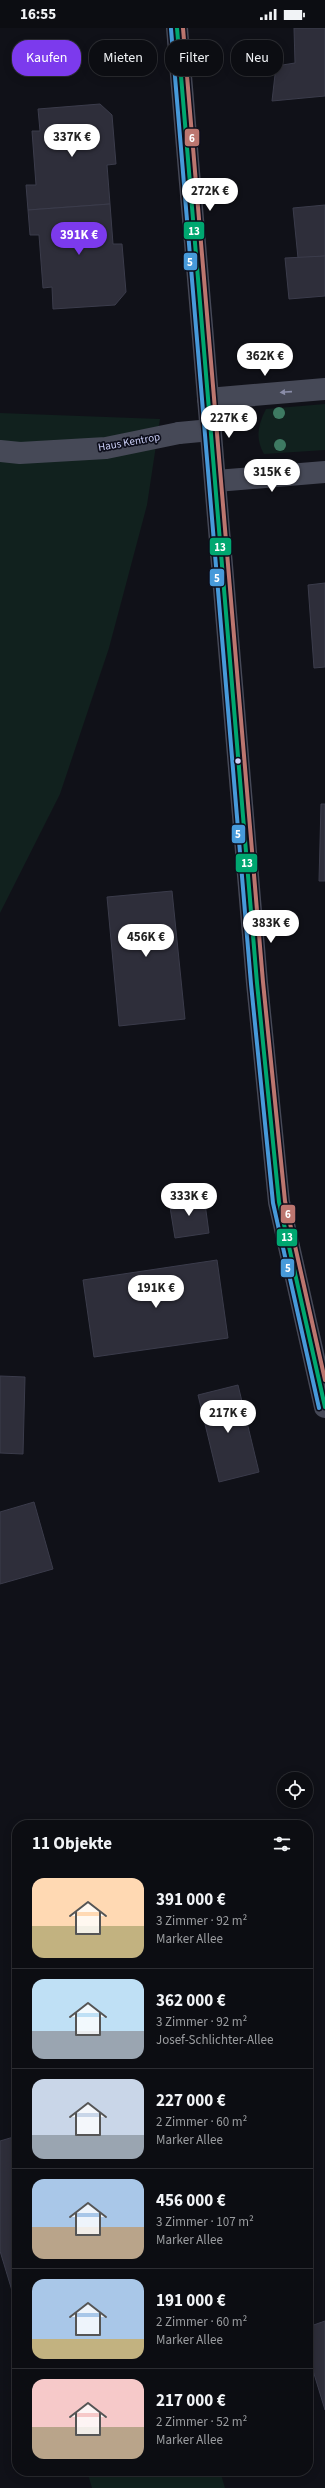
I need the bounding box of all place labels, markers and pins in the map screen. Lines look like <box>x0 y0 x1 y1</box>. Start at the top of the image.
pin: 337K € <box>39 124 105 158</box>
pin: 272K € <box>177 178 243 212</box>
pin: 391K € <box>46 222 112 256</box>
pin: 362K € <box>232 343 298 377</box>
pin: 227K € <box>196 405 262 439</box>
pin: 315K € <box>239 459 305 493</box>
unlabelled marker <box>233 756 243 766</box>
pin: 383K € <box>238 910 304 944</box>
pin: 456K € <box>113 924 179 958</box>
pin: 333K € <box>156 1183 222 1217</box>
pin: 191K € <box>123 1275 189 1309</box>
pin: 217K € <box>195 1400 261 1434</box>

